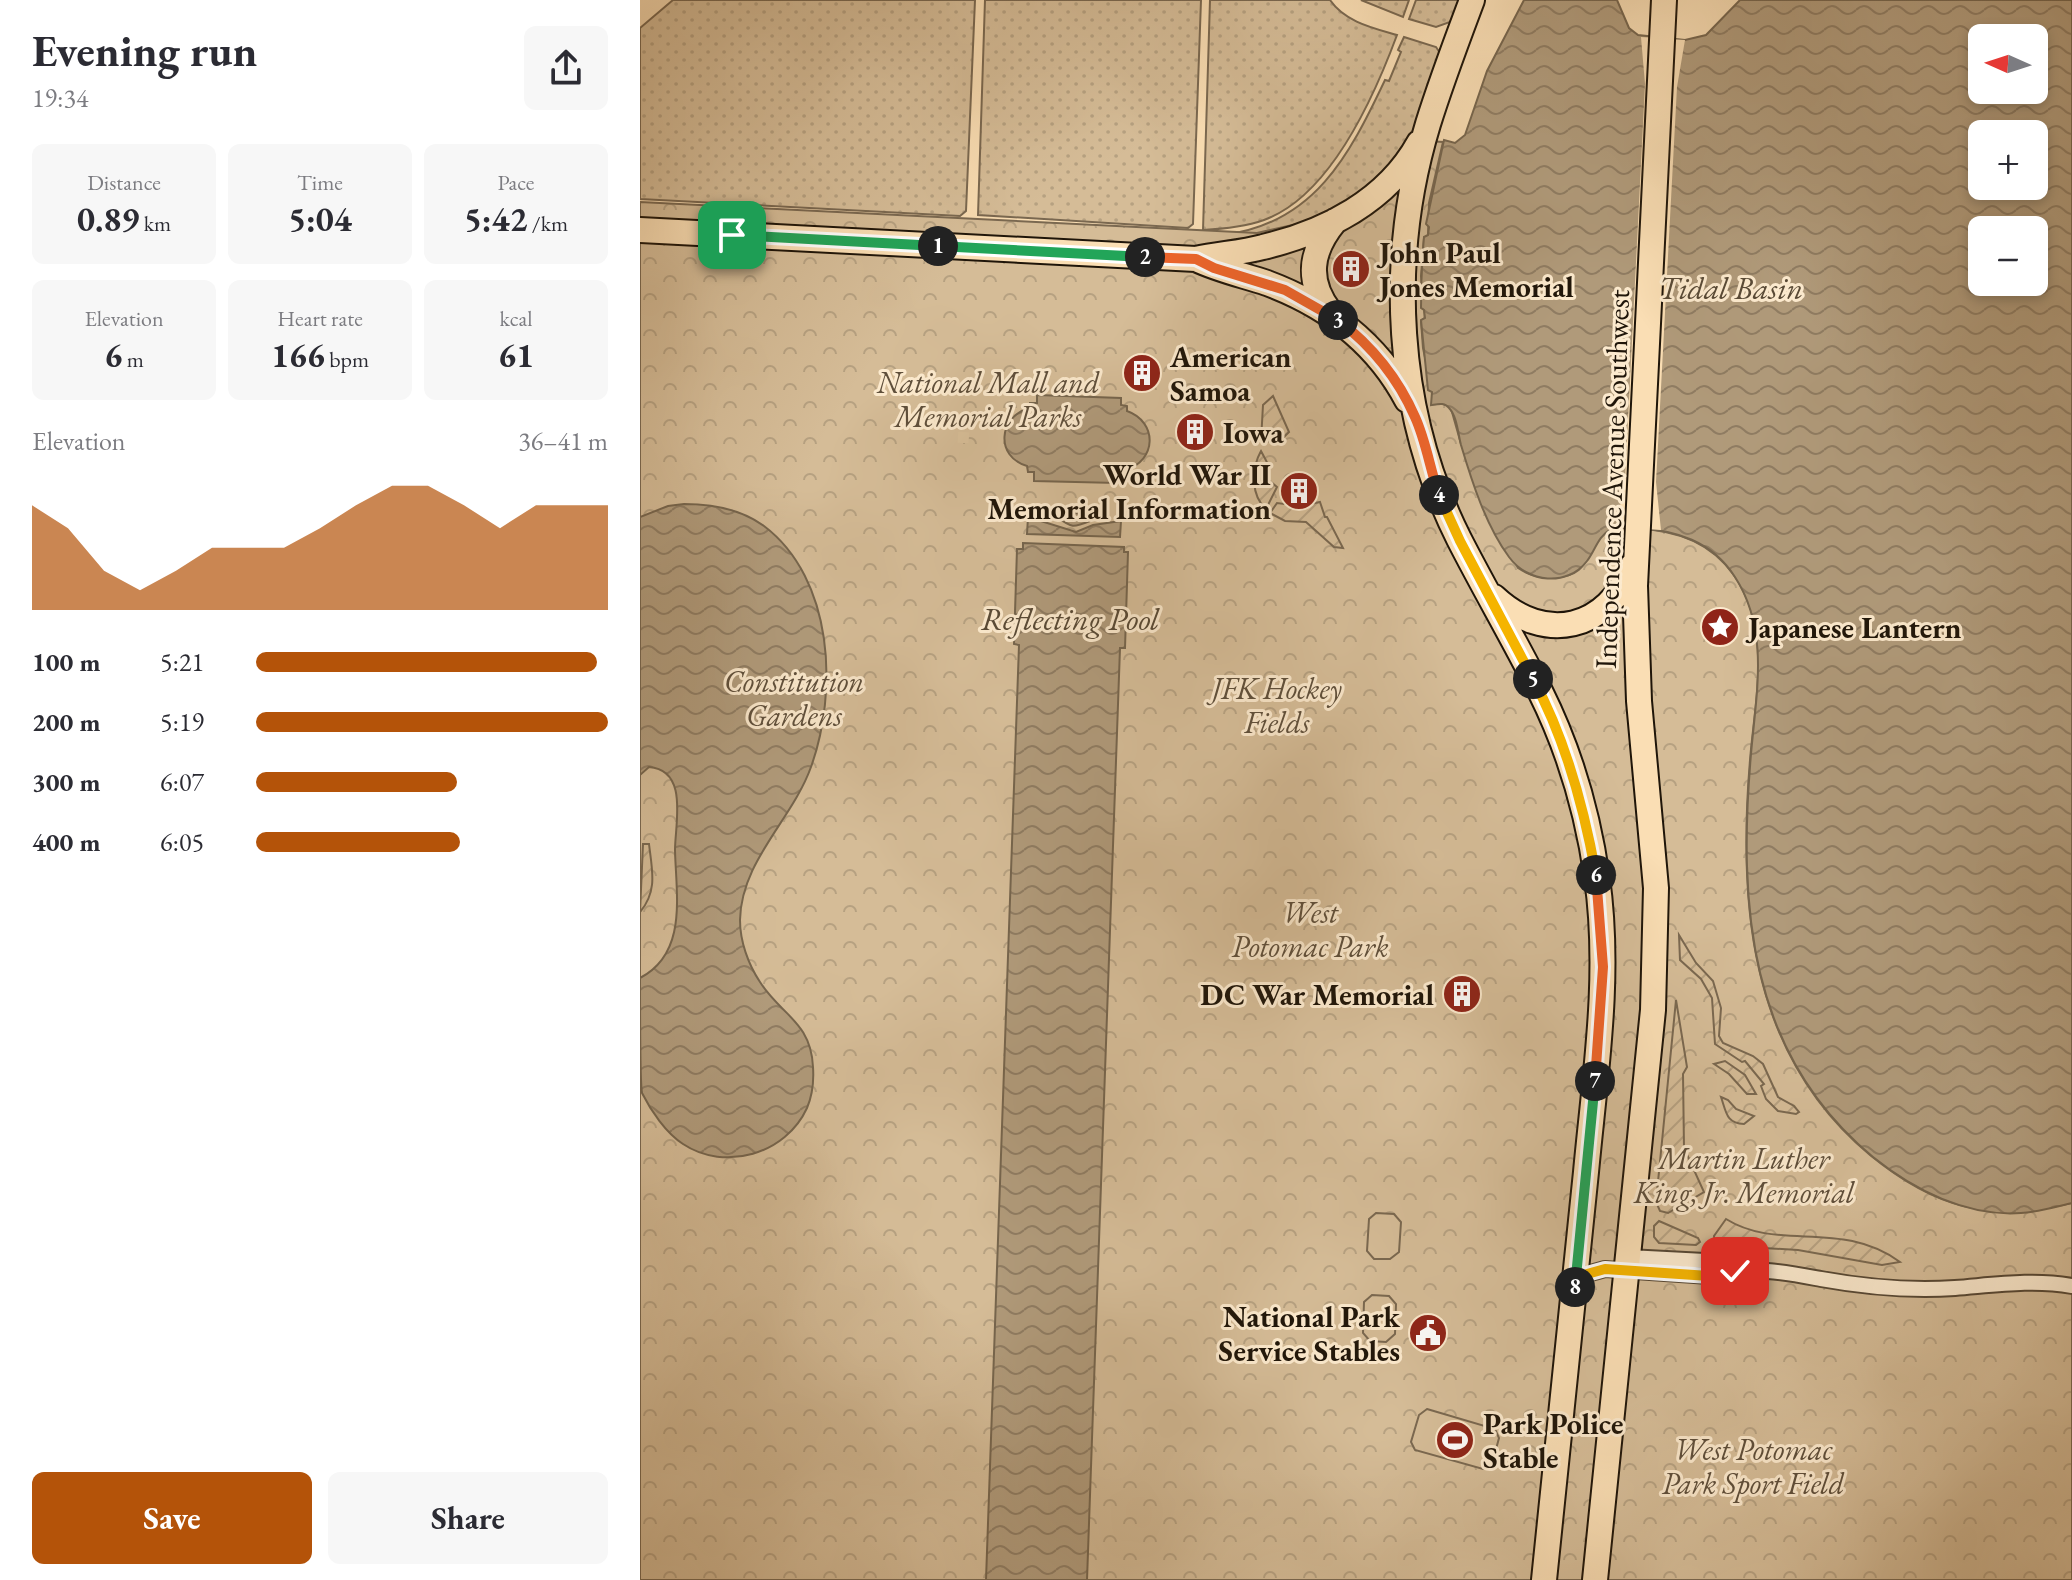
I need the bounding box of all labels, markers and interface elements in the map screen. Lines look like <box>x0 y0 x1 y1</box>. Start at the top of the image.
text: Evening run <box>32 22 257 79</box>
north arrow <box>1968 24 2048 104</box>
map controls <box>1968 24 2048 296</box>
button: share <box>524 26 608 110</box>
text: 19:34 <box>32 81 88 115</box>
button: + <box>1968 120 2048 200</box>
text: Distance <box>87 168 161 197</box>
text: Time <box>297 168 343 197</box>
text: Pace <box>498 168 534 197</box>
text: 0.89 <box>77 197 139 241</box>
text: 5:04 <box>288 197 352 241</box>
text: 5:42 <box>464 197 527 241</box>
pin <box>698 201 766 269</box>
text: km <box>139 209 171 238</box>
text: /km <box>527 209 568 238</box>
icon: arrive <box>710 213 754 257</box>
button: − <box>1968 216 2048 296</box>
pin: 1 <box>918 226 958 266</box>
text: 1 <box>932 231 944 260</box>
place label: John Paul Jones Memorial <box>1376 233 1574 306</box>
pin: 2 <box>1125 237 1165 277</box>
text: 2 <box>1139 242 1151 271</box>
building icon: John Paul Jones Memorial <box>1330 248 1372 290</box>
water label: Tidal Basin <box>1659 267 1803 309</box>
street label: Independence Avenue Southwest <box>1586 288 1638 669</box>
pin: 3 <box>1318 300 1358 340</box>
text: Elevation <box>84 304 164 333</box>
text: Heart rate <box>277 304 363 333</box>
text: kcal <box>499 304 533 333</box>
text: 3 <box>1332 305 1344 334</box>
text: 6 <box>104 333 122 377</box>
text: 166 <box>271 333 325 377</box>
text: 61 <box>498 333 534 377</box>
place label: American Samoa <box>1169 337 1292 410</box>
text: m <box>122 345 144 374</box>
text: bpm <box>325 345 369 374</box>
building icon: American Samoa <box>1121 352 1163 394</box>
park label: National Mall and Memorial Parks <box>876 363 1100 436</box>
building icon: Iowa <box>1174 411 1216 453</box>
place label: Iowa <box>1223 413 1284 452</box>
text: Elevation <box>32 424 126 458</box>
text: 36–41 m <box>518 424 608 458</box>
place label: World War II Memorial Information <box>987 455 1271 528</box>
building icon: World War II Memorial Information <box>1278 470 1320 512</box>
pin: 4 <box>1419 475 1459 515</box>
text: 4 <box>1433 480 1445 509</box>
water label: Reflecting Pool <box>981 598 1160 640</box>
place icon: Japanese Lantern <box>1699 606 1741 648</box>
place label: Japanese Lantern <box>1745 608 1962 647</box>
text: 100 m <box>32 645 100 679</box>
text: 5:21 <box>160 645 204 679</box>
pin: 5 <box>1513 659 1553 699</box>
park label: Constitution Gardens <box>724 662 864 735</box>
text: 5 <box>1527 664 1539 693</box>
park label: JFK Hockey Fields <box>1206 669 1342 742</box>
text: 200 m <box>32 705 100 739</box>
text: 5:19 <box>160 705 204 739</box>
text: 300 m <box>32 765 100 799</box>
text: 6:07 <box>160 765 204 799</box>
text: 400 m <box>32 825 100 859</box>
text: 6:05 <box>160 825 204 859</box>
pin: 6 <box>1576 855 1616 895</box>
text: 6 <box>1590 860 1602 889</box>
park label: West Potomac Park <box>1231 893 1389 966</box>
building icon: DC War Memorial <box>1441 973 1483 1015</box>
place label: DC War Memorial <box>1200 975 1434 1014</box>
pin: 7 <box>1575 1061 1615 1101</box>
text: 7 <box>1589 1066 1601 1095</box>
park label: Martin Luther King, Jr. Memorial <box>1633 1139 1856 1212</box>
pin <box>1701 1237 1769 1305</box>
icon: check <box>1713 1249 1757 1293</box>
pin: 8 <box>1555 1267 1595 1307</box>
text: 8 <box>1569 1272 1581 1301</box>
place label: National Park Service Stables <box>1218 1297 1401 1370</box>
public building icon: National Park Service Stables <box>1407 1312 1449 1354</box>
place label: Park Police Stable <box>1483 1404 1624 1477</box>
sports icon: Park Police Stable <box>1434 1419 1476 1461</box>
park label: West Potomac Park Sport Field <box>1662 1430 1845 1503</box>
button: Save <box>32 1472 312 1564</box>
button: Share <box>328 1472 608 1564</box>

